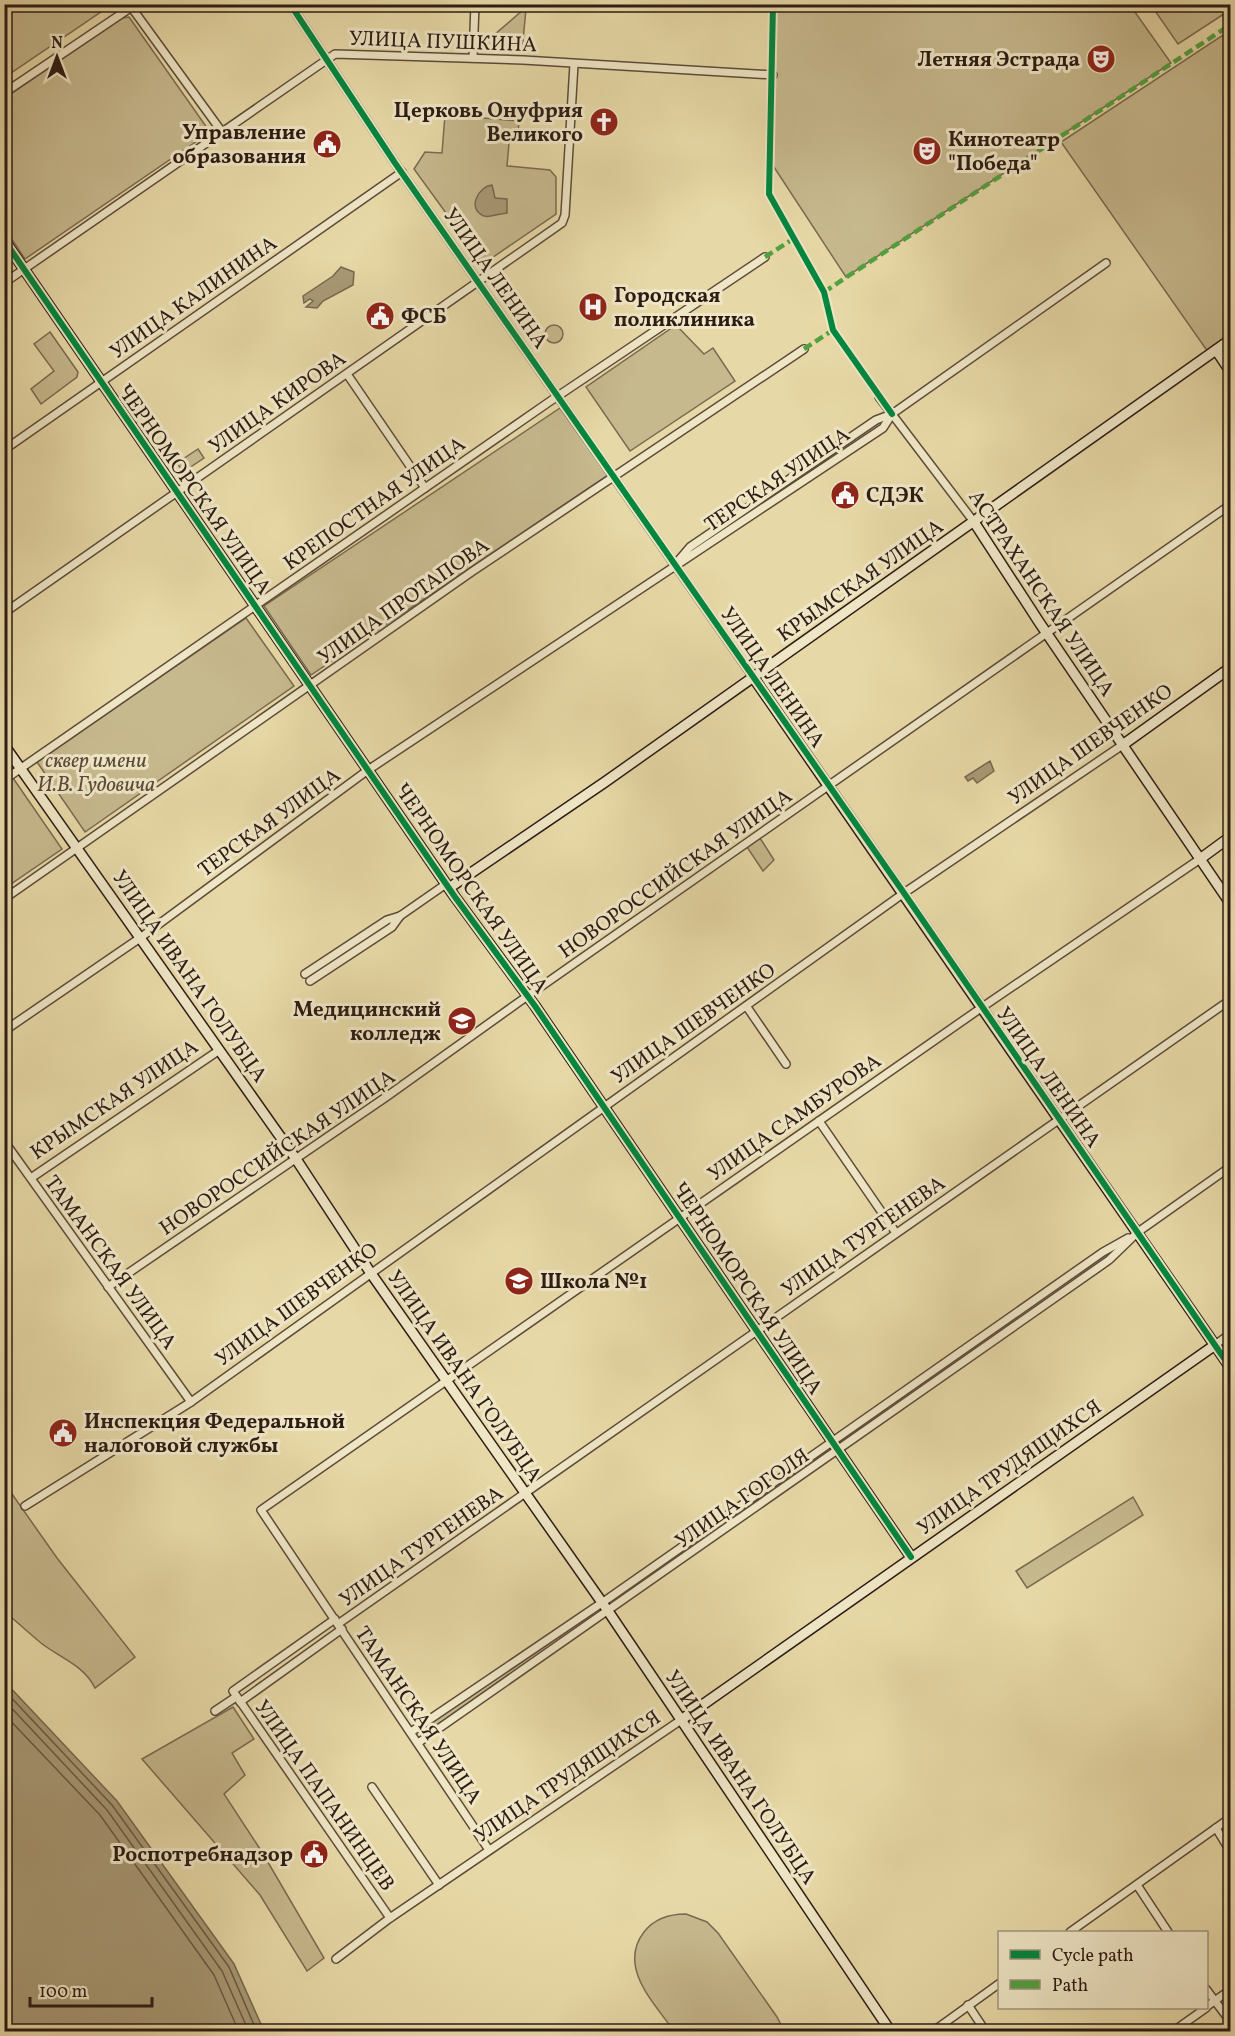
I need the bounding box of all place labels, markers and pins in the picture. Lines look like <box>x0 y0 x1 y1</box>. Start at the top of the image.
theatre icon: Летняя Эстрада <box>1085 43 1117 75</box>
place label: Летняя Эстрада <box>917 46 1080 75</box>
place label: Церковь Онуфрия Великого <box>394 97 583 150</box>
church icon: Церковь Онуфрия Великого <box>588 106 620 138</box>
place label: Управление образования <box>173 119 306 172</box>
place label: Кинотеатр "Победа" <box>948 126 1060 179</box>
public building icon: Управление образования <box>311 128 343 160</box>
theatre icon: Кинотеатр "Победа" <box>911 135 943 167</box>
place label: Городская поликлиника <box>614 282 755 335</box>
hospital icon: Городская поликлиника <box>577 291 609 323</box>
public building icon: ФСБ <box>364 300 396 332</box>
place label: ФСБ <box>401 303 447 332</box>
public building icon: СДЭК <box>829 479 861 511</box>
place label: СДЭК <box>866 482 924 511</box>
place label: Медицинский колледж <box>293 996 441 1049</box>
school or university icon: Медицинский колледж <box>446 1005 478 1037</box>
school or university icon: Школа №1 <box>503 1265 535 1297</box>
place label: Школа №1 <box>540 1268 647 1297</box>
place label: Инспекция Федеральной налоговой службы <box>84 1408 345 1461</box>
public building icon: Инспекция Федеральной налоговой службы <box>47 1417 79 1449</box>
public building icon: Роспотребнадзор <box>298 1838 330 1870</box>
place label: Роспотребнадзор <box>112 1841 293 1870</box>

